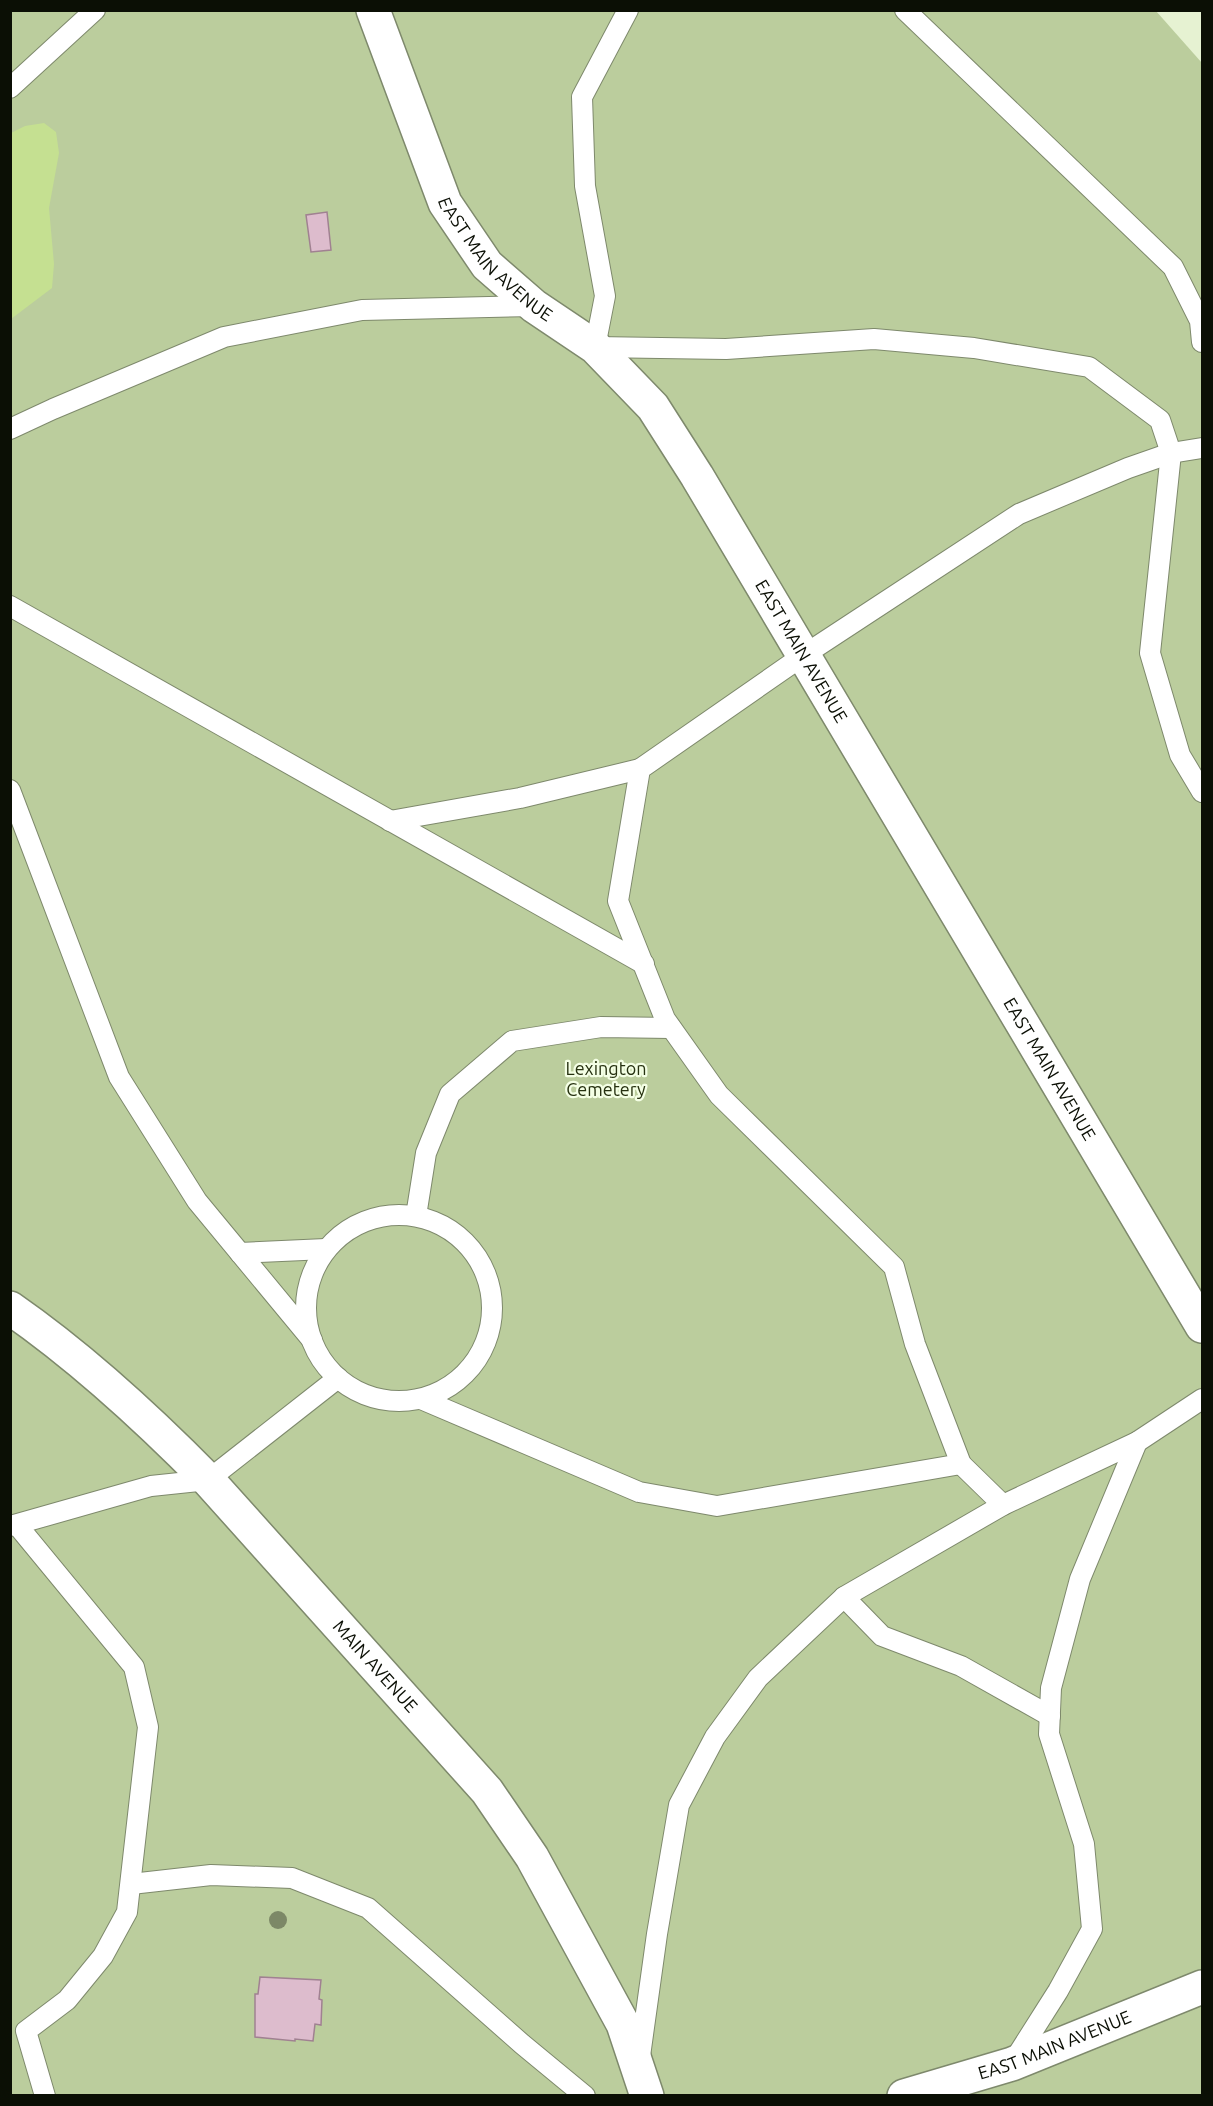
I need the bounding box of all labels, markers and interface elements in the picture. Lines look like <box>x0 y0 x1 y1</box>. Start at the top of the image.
street label: EAST MAIN AVENUE <box>435 194 557 325</box>
street label: EAST MAIN AVENUE <box>752 576 852 726</box>
street label: EAST MAIN AVENUE <box>1000 994 1100 1144</box>
park label: Lexington Cemetery <box>565 1058 647 1099</box>
street label: MAIN AVENUE <box>330 1616 422 1716</box>
street label: EAST MAIN AVENUE <box>975 2006 1134 2083</box>

